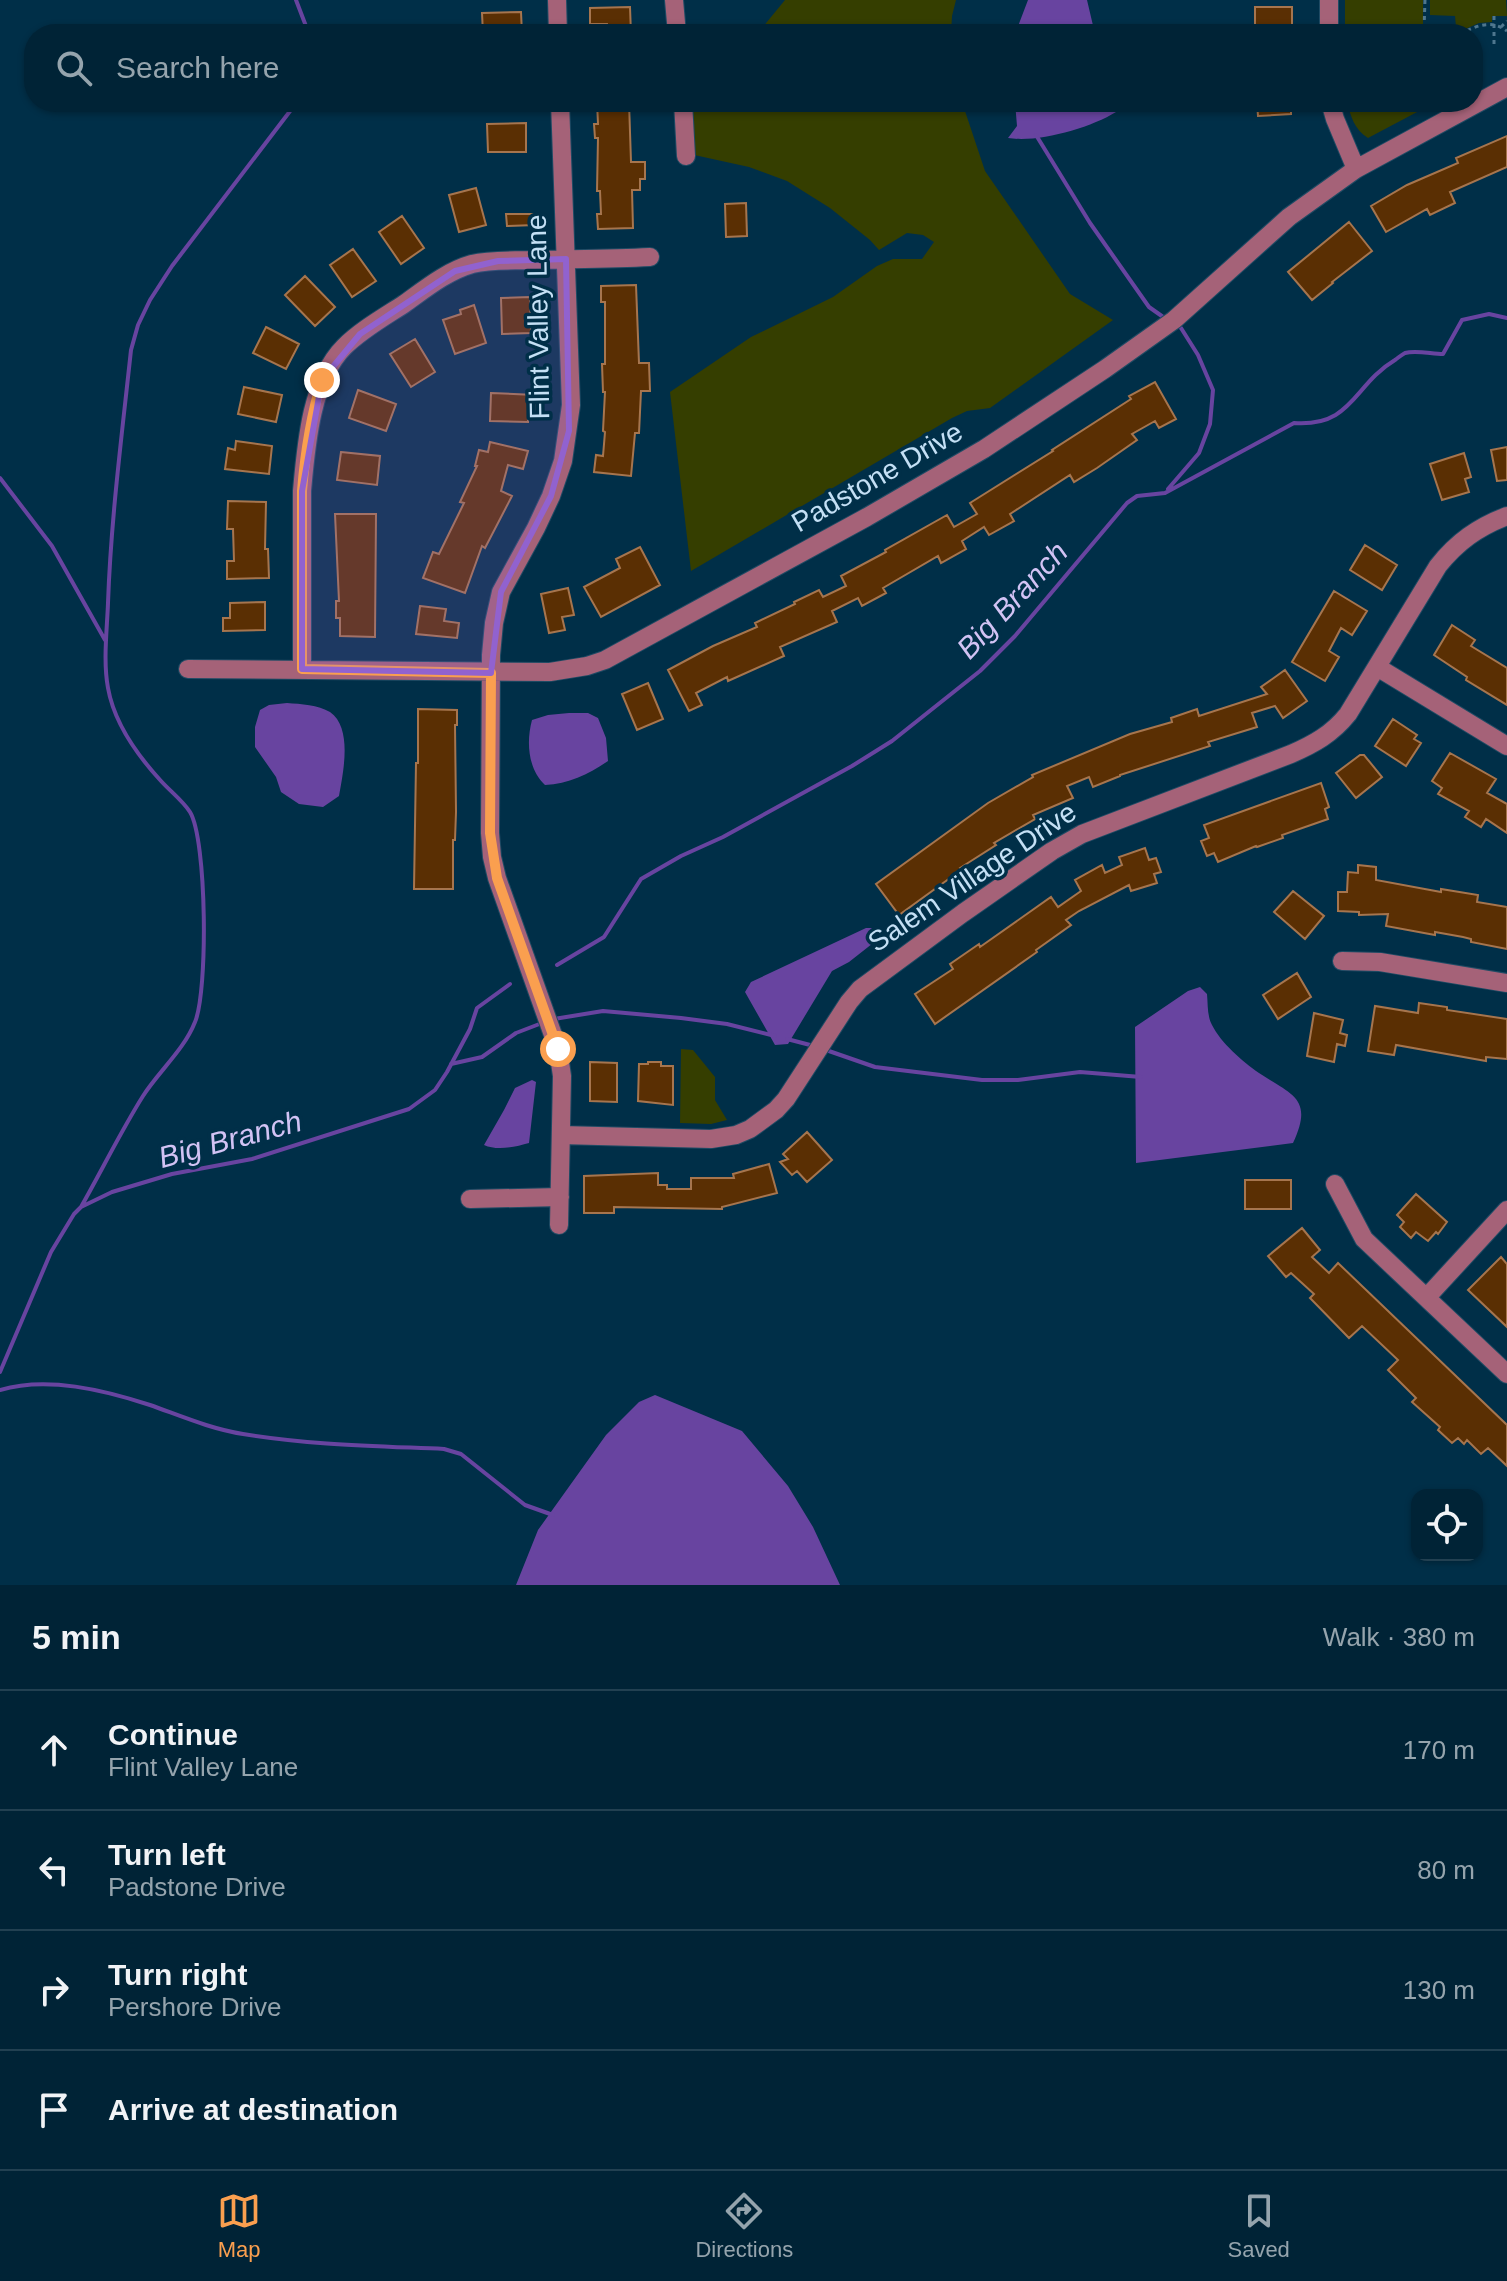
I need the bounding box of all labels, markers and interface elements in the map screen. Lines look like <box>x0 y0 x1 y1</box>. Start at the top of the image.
search box <box>24 24 1483 112</box>
icon: search <box>52 46 96 90</box>
text: Search here <box>116 51 279 84</box>
street label: Flint Valley Lane <box>521 214 555 420</box>
route end <box>304 362 340 398</box>
street label: Padstone Drive <box>786 416 968 538</box>
water label: Big Branch <box>950 535 1074 665</box>
street label: Salem Village Drive <box>862 796 1082 958</box>
route start <box>540 1031 576 1067</box>
water label: Big Branch <box>155 1104 305 1174</box>
map controls <box>1411 1489 1483 1561</box>
button: locate <box>1411 1489 1483 1561</box>
text: 5 min <box>32 1618 121 1656</box>
text: Walk · 380 m <box>1323 1622 1475 1652</box>
text: Continue <box>108 1718 238 1751</box>
icon: ahead <box>32 1728 76 1772</box>
text: 170 m <box>1403 1735 1475 1765</box>
text: Flint Valley Lane <box>108 1752 298 1782</box>
text: Turn left <box>108 1838 226 1871</box>
icon: left <box>32 1848 76 1892</box>
text: 80 m <box>1417 1855 1475 1885</box>
text: Padstone Drive <box>108 1872 286 1902</box>
text: Turn right <box>108 1958 247 1991</box>
icon: right <box>32 1968 76 2012</box>
text: 130 m <box>1403 1975 1475 2005</box>
text: Pershore Drive <box>108 1992 281 2022</box>
icon: arrive <box>32 2088 76 2132</box>
text: Arrive at destination <box>108 2093 398 2126</box>
tab: Map <box>217 2189 261 2263</box>
tab: Directions <box>695 2189 793 2263</box>
tab: Saved <box>1227 2189 1290 2263</box>

